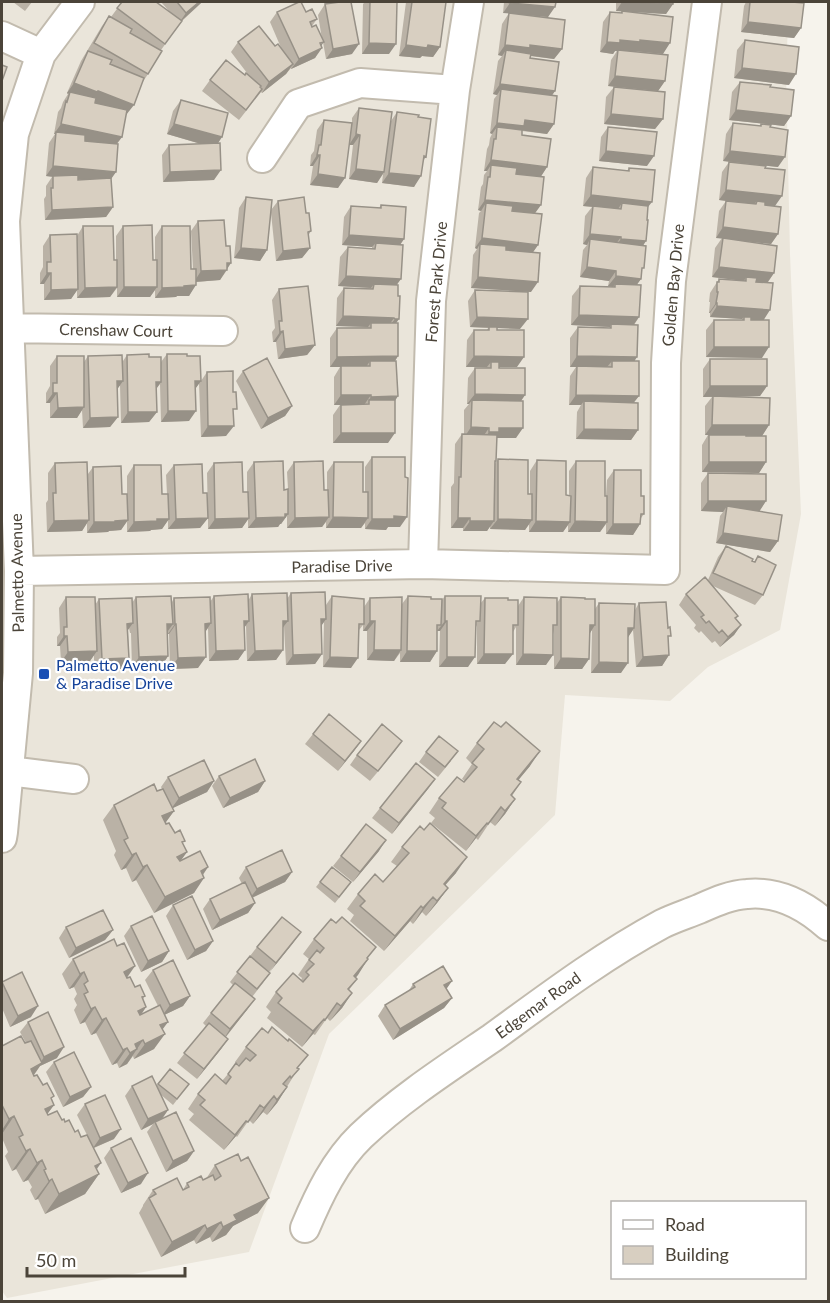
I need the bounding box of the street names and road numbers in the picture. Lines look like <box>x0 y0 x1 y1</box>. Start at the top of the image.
street label: Forest Park Drive <box>421 221 450 343</box>
street label: Golden Bay Drive <box>658 223 687 347</box>
street label: Crenshaw Court <box>59 319 173 340</box>
street label: Palmetto Avenue <box>6 513 27 633</box>
street label: Paradise Drive <box>291 555 393 576</box>
street label: Edgemar Road <box>491 967 584 1042</box>

